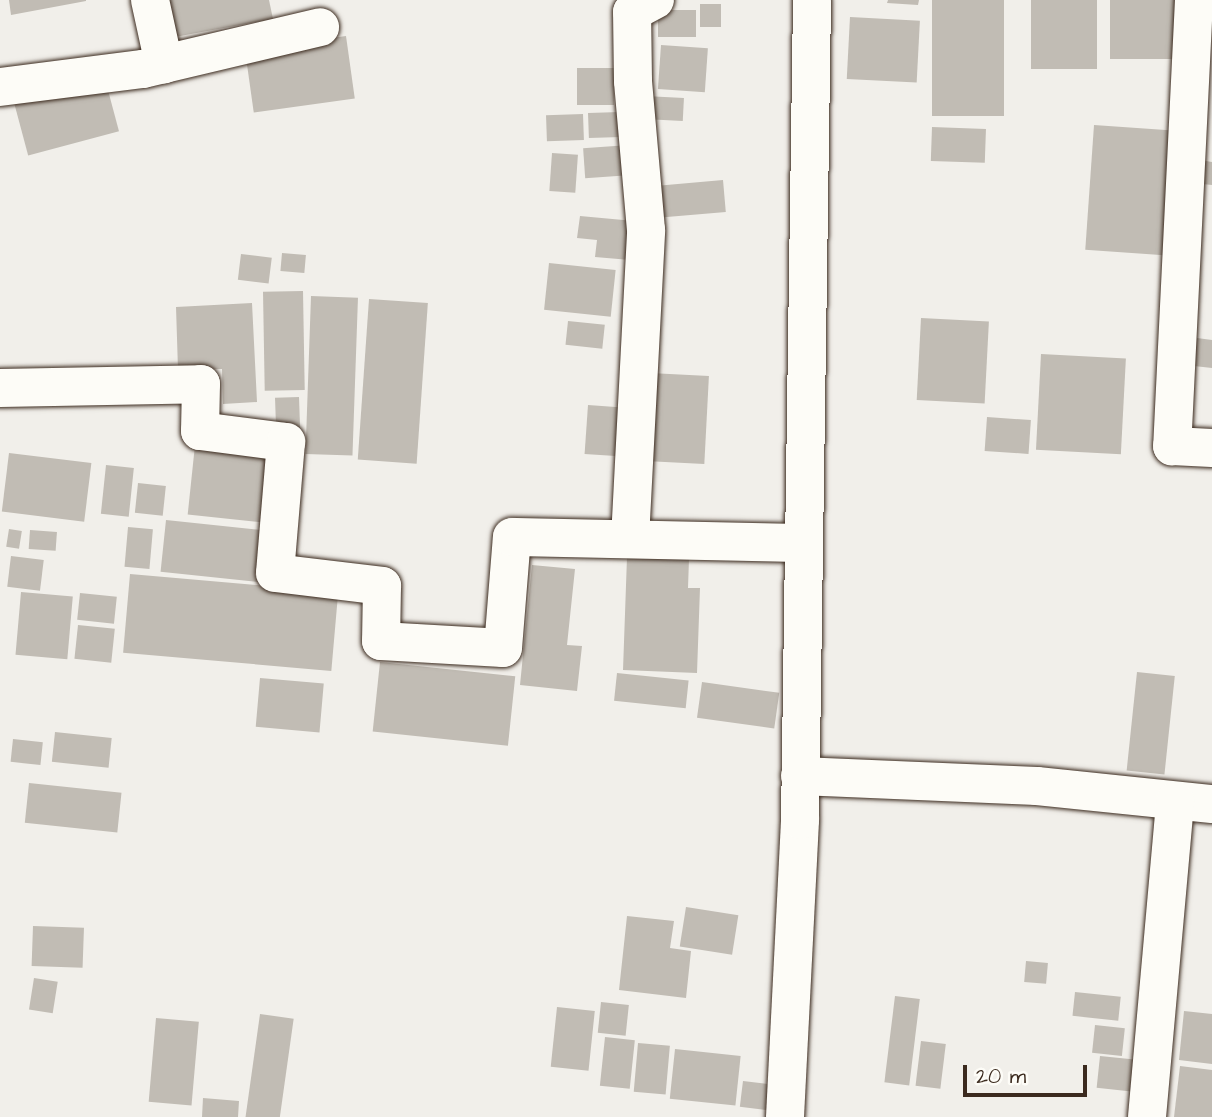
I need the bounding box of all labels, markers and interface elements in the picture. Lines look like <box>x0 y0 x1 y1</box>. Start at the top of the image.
scale bar <box>967 1050 1091 1094</box>
text: 20 m <box>976 1062 1026 1091</box>

